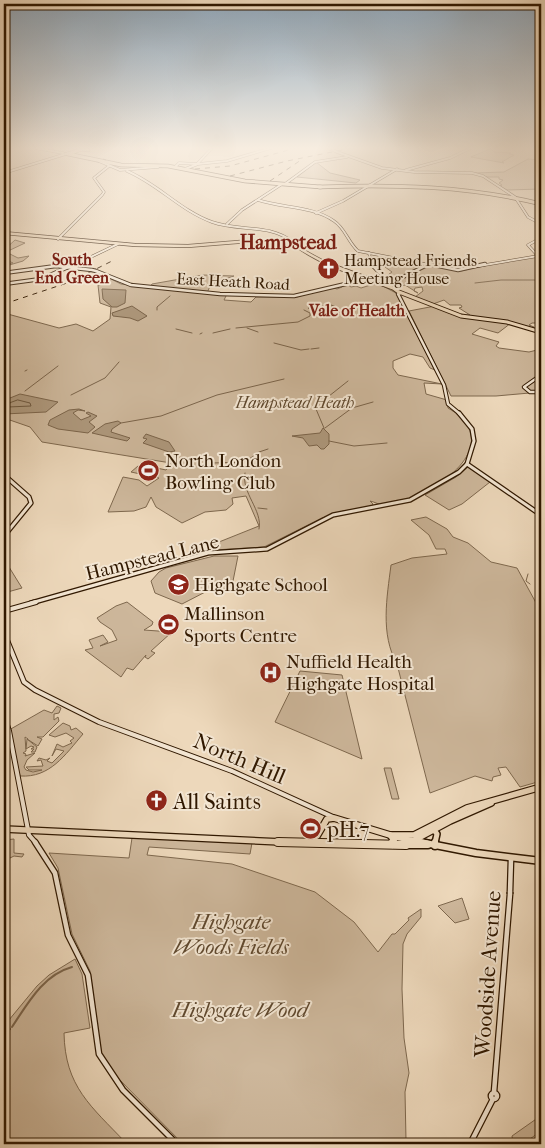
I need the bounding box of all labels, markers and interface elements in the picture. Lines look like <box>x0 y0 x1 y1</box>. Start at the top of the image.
district label: Hampstead <box>239 231 338 254</box>
district label: South End Green <box>35 250 110 287</box>
place label: Hampstead Friends Meeting House <box>344 251 477 288</box>
church icon: Hampstead Friends Meeting House <box>316 257 340 281</box>
street label: East Heath Road <box>176 269 291 294</box>
district label: Vale of Health <box>308 301 406 320</box>
park label: Hampstead Heath <box>235 393 354 412</box>
place label: North London Bowling Club <box>165 450 281 494</box>
sports icon: North London Bowling Club <box>137 459 161 483</box>
street label: Hampstead Lane <box>83 531 221 585</box>
school or university icon: Highgate School <box>166 572 190 596</box>
place label: Highgate School <box>194 574 328 596</box>
place label: Mallinson Sports Centre <box>184 603 297 647</box>
sports icon: Mallinson Sports Centre <box>156 612 180 636</box>
place label: Nuffield Health Highgate Hospital <box>286 651 435 695</box>
hospital icon: Nuffield Health Highgate Hospital <box>258 660 282 684</box>
street label: North Hill <box>190 728 290 790</box>
church icon: All Saints <box>145 789 169 813</box>
place label: All Saints <box>172 789 261 815</box>
sports icon: pH.7 <box>299 817 323 841</box>
place label: pH.7 <box>326 817 370 843</box>
street label: Woodside Avenue <box>469 890 507 1060</box>
park label: Highgate Woods Fields <box>173 909 290 960</box>
park label: Highgate Wood <box>171 997 311 1023</box>

